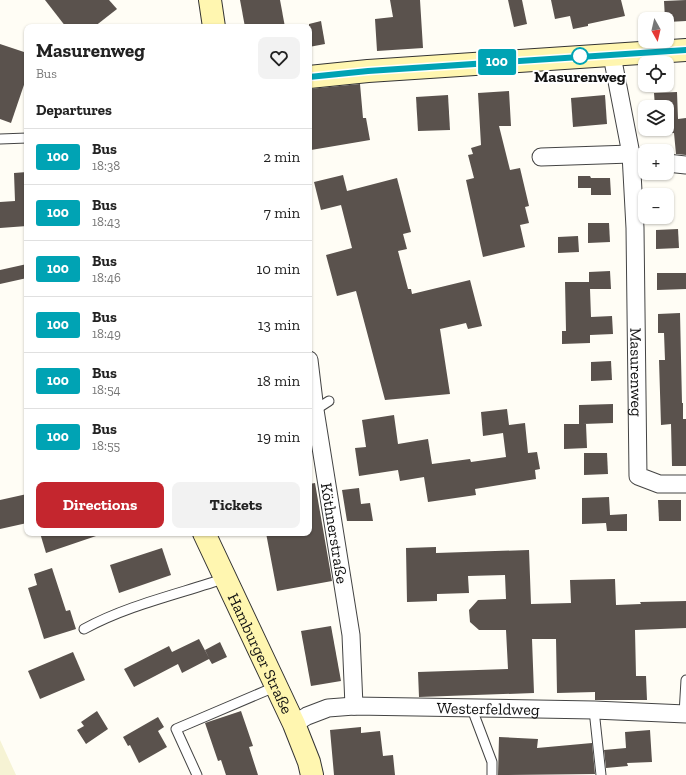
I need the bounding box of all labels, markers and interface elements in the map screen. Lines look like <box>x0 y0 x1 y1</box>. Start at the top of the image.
north arrow <box>638 12 674 48</box>
map controls <box>638 12 674 224</box>
button: heart <box>258 37 300 79</box>
text: Masurenweg <box>36 39 145 62</box>
marker: Masurenweg <box>571 47 589 65</box>
line badge: 100 <box>474 49 520 75</box>
text: 100 <box>486 53 508 70</box>
button: locate <box>638 56 674 92</box>
text: Bus <box>36 66 57 81</box>
place label: Masurenweg <box>534 67 626 86</box>
button: layers <box>638 100 674 136</box>
text: Departures <box>36 101 112 119</box>
text: Bus <box>92 140 117 158</box>
button: + <box>638 144 674 180</box>
text: 100 <box>47 148 69 165</box>
text: 2 min <box>263 148 300 166</box>
text: 18:38 <box>92 158 120 173</box>
button: − <box>638 188 674 224</box>
text: Bus <box>92 196 117 214</box>
text: 100 <box>47 204 69 221</box>
text: 7 min <box>264 204 300 222</box>
text: 18:43 <box>92 214 120 229</box>
text: Bus <box>92 252 117 270</box>
text: 100 <box>47 260 69 277</box>
text: 10 min <box>256 260 300 278</box>
text: 18:46 <box>92 270 121 285</box>
text: Bus <box>92 308 117 326</box>
text: 100 <box>47 316 69 333</box>
text: 13 min <box>258 316 300 334</box>
text: 18:49 <box>92 326 121 341</box>
street label: Masurenweg <box>626 327 646 417</box>
text: Bus <box>92 364 117 382</box>
text: 100 <box>47 372 69 389</box>
text: 18 min <box>257 372 300 390</box>
text: 18:54 <box>92 382 121 397</box>
text: Bus <box>92 420 117 438</box>
text: 100 <box>47 428 69 445</box>
text: 19 min <box>257 428 300 446</box>
text: 18:55 <box>92 438 120 453</box>
street label: Köthnerstraße <box>317 481 352 585</box>
button: Directions <box>36 482 164 528</box>
button: Tickets <box>172 482 300 528</box>
street label: Hamburger Straße <box>224 590 297 717</box>
street label: Westerfeldweg <box>437 698 540 719</box>

